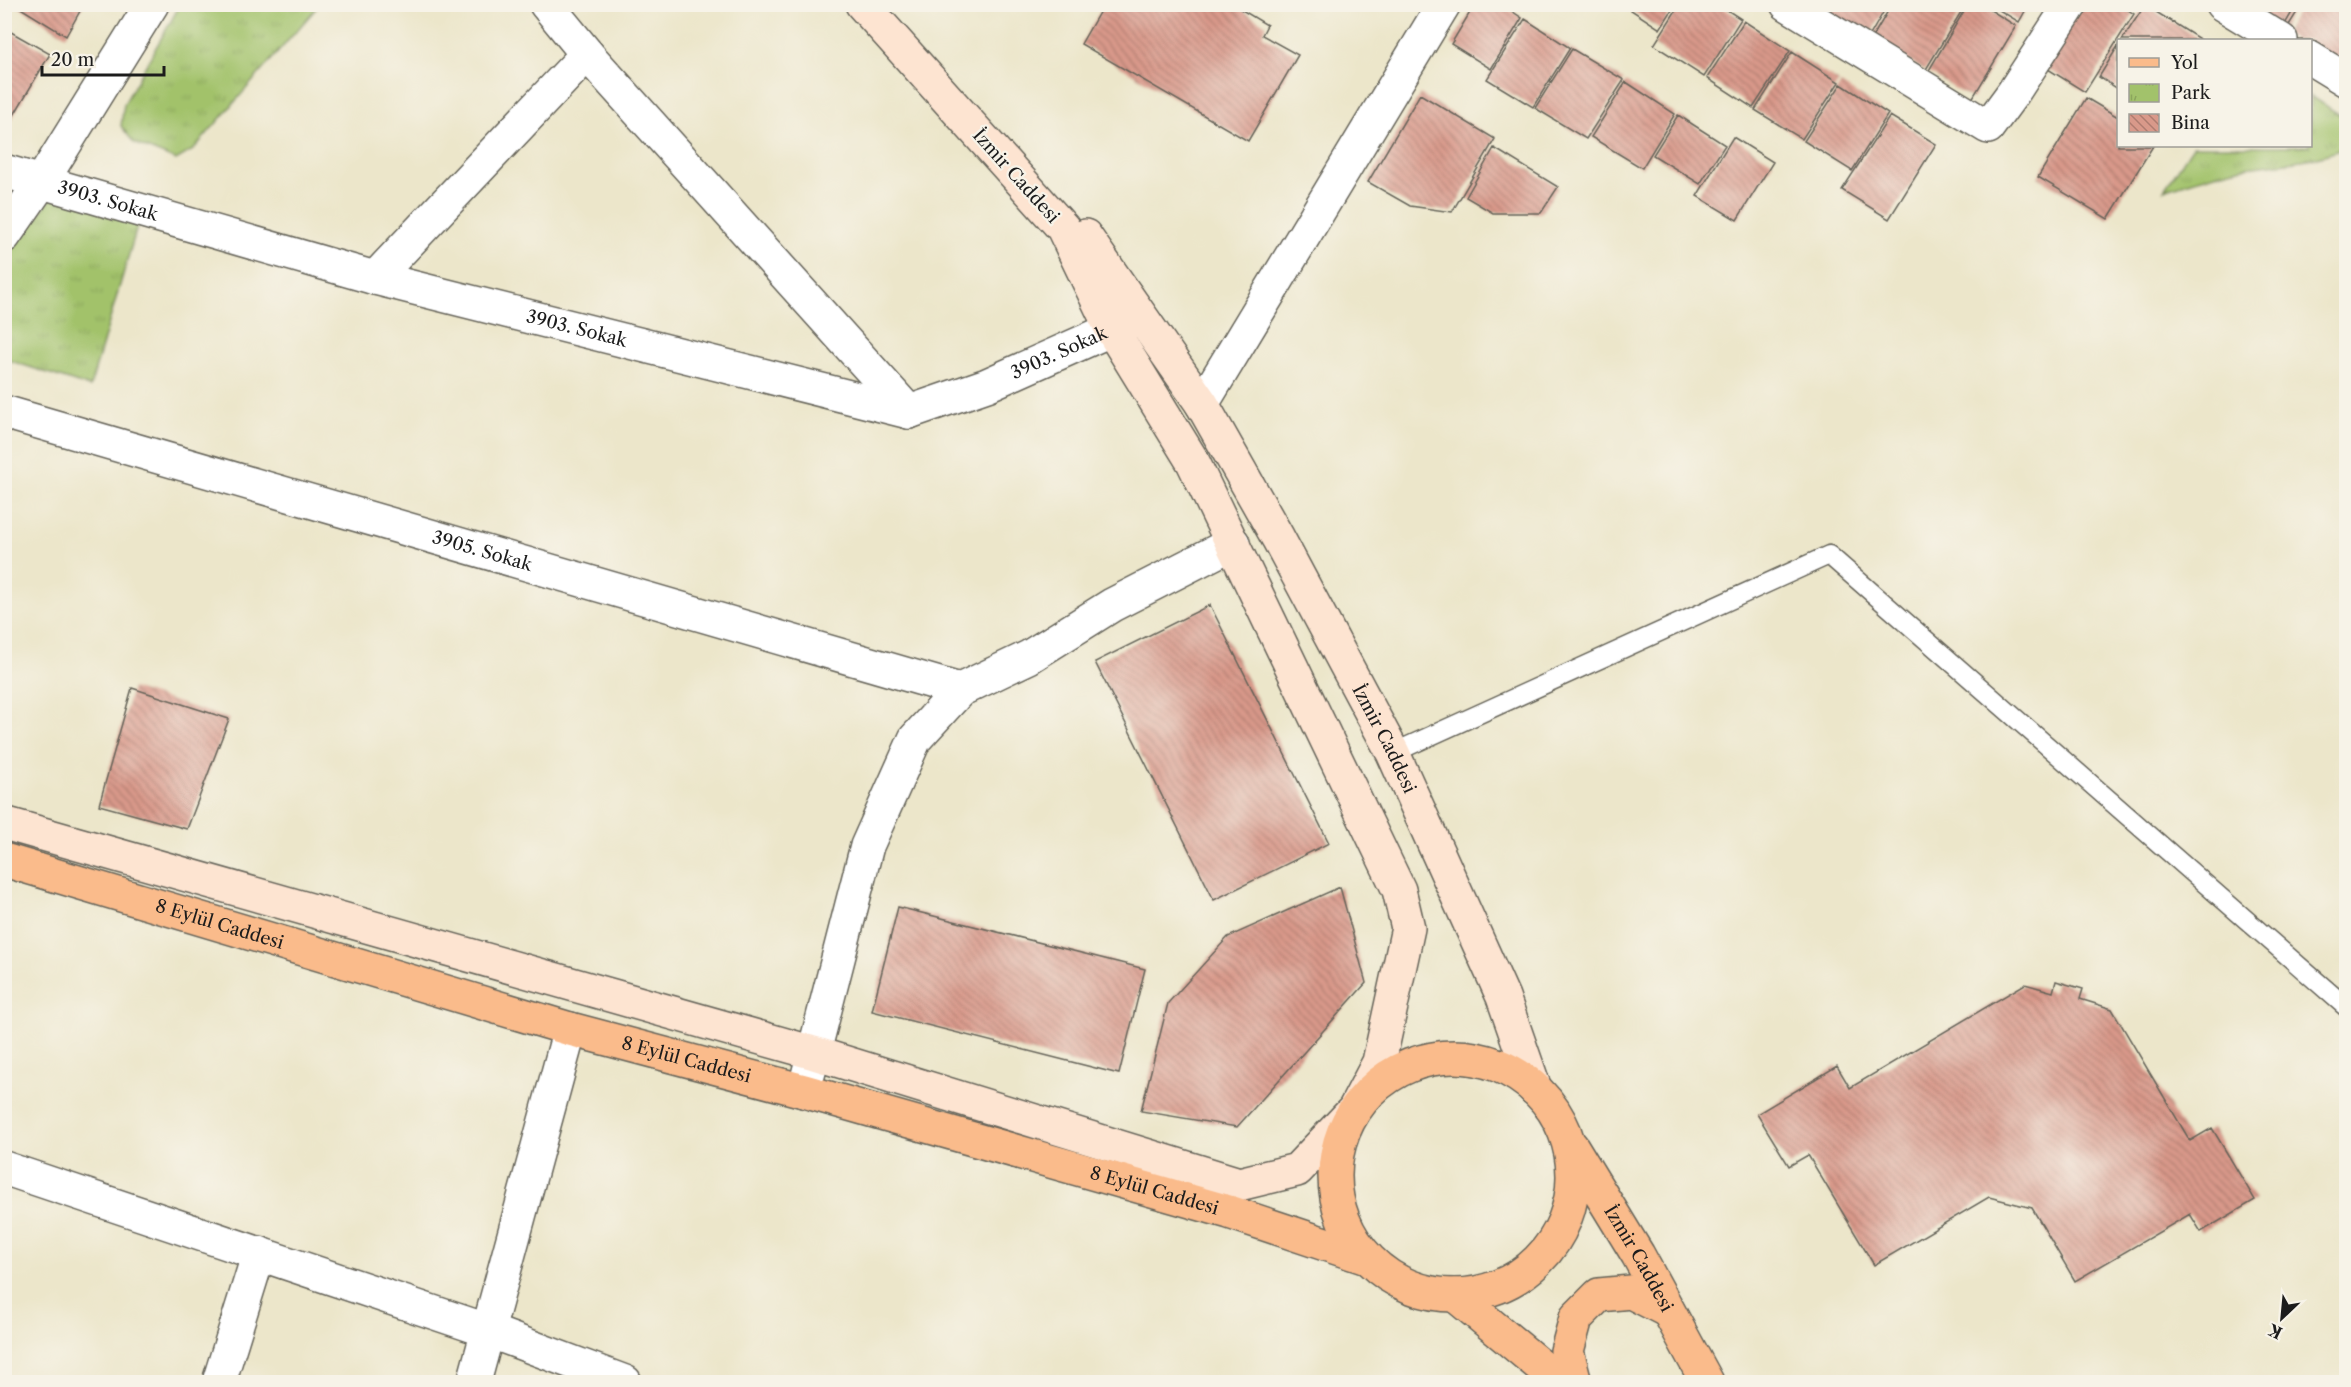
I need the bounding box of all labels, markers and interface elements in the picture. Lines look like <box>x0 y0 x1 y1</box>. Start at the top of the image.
scale bar <box>42 39 164 77</box>
legend <box>2117 39 2312 147</box>
text: 20 m <box>51 49 95 71</box>
text: Yol <box>2170 52 2198 74</box>
text: Park <box>2171 82 2212 104</box>
text: Bina <box>2171 112 2210 134</box>
street label: İzmir Caddesi <box>968 124 1065 228</box>
street label: 3903. Sokak <box>55 176 162 226</box>
street label: 3903. Sokak <box>524 305 631 352</box>
street label: 3903. Sokak <box>1007 321 1112 384</box>
street label: 3905. Sokak <box>430 526 536 576</box>
street label: İzmir Caddesi <box>1347 680 1421 797</box>
street label: 8 Eylül Caddesi <box>153 895 287 954</box>
street label: 8 Eylül Caddesi <box>619 1032 754 1088</box>
street label: 8 Eylül Caddesi <box>1087 1162 1222 1220</box>
street label: İzmir Caddesi <box>1599 1201 1678 1316</box>
north arrow <box>2252 1288 2312 1348</box>
text: K <box>2264 1319 2286 1343</box>

